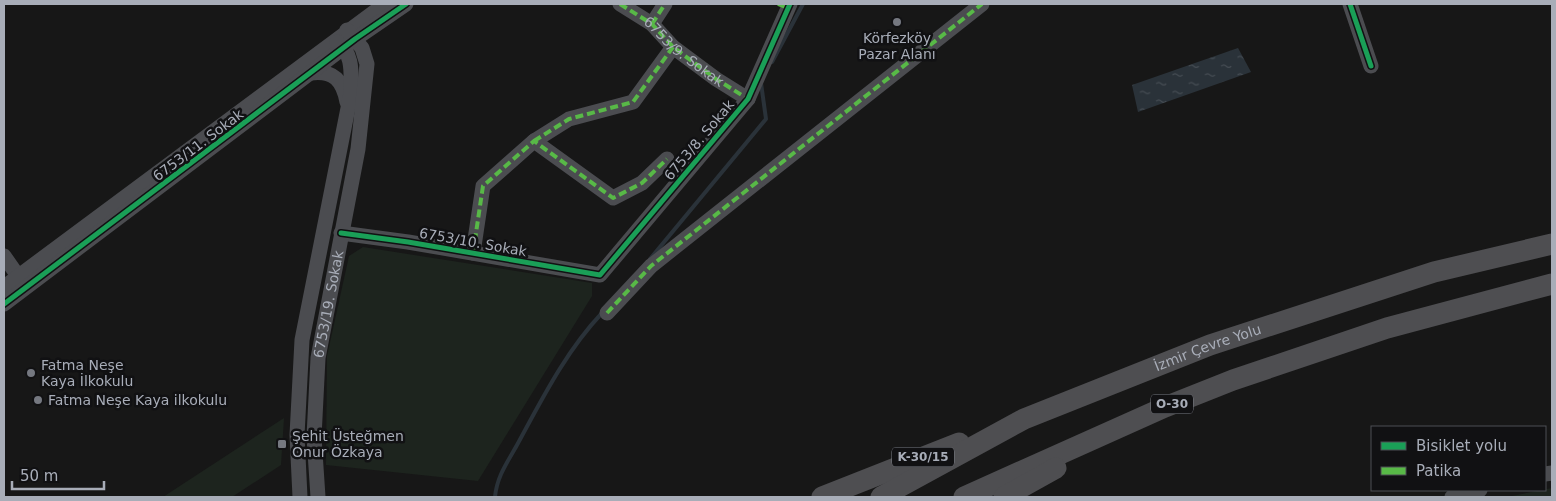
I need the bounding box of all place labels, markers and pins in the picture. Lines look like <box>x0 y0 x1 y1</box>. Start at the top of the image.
marker: Körfezköy Pazar Alanı <box>891 16 903 28</box>
place label: Körfezköy Pazar Alanı <box>858 30 936 62</box>
place label: Fatma Neşe Kaya İlkokulu <box>41 357 133 389</box>
marker: Fatma Neşe Kaya İlkokulu <box>25 367 37 379</box>
place label: Fatma Neşe Kaya ilkokulu <box>48 392 227 408</box>
marker: Fatma Neşe Kaya ilkokulu <box>32 394 44 406</box>
place label: Şehit Üsteğmen Onur Özkaya <box>292 427 404 460</box>
marker: Şehit Üsteğmen Onur Özkaya <box>276 438 288 450</box>

